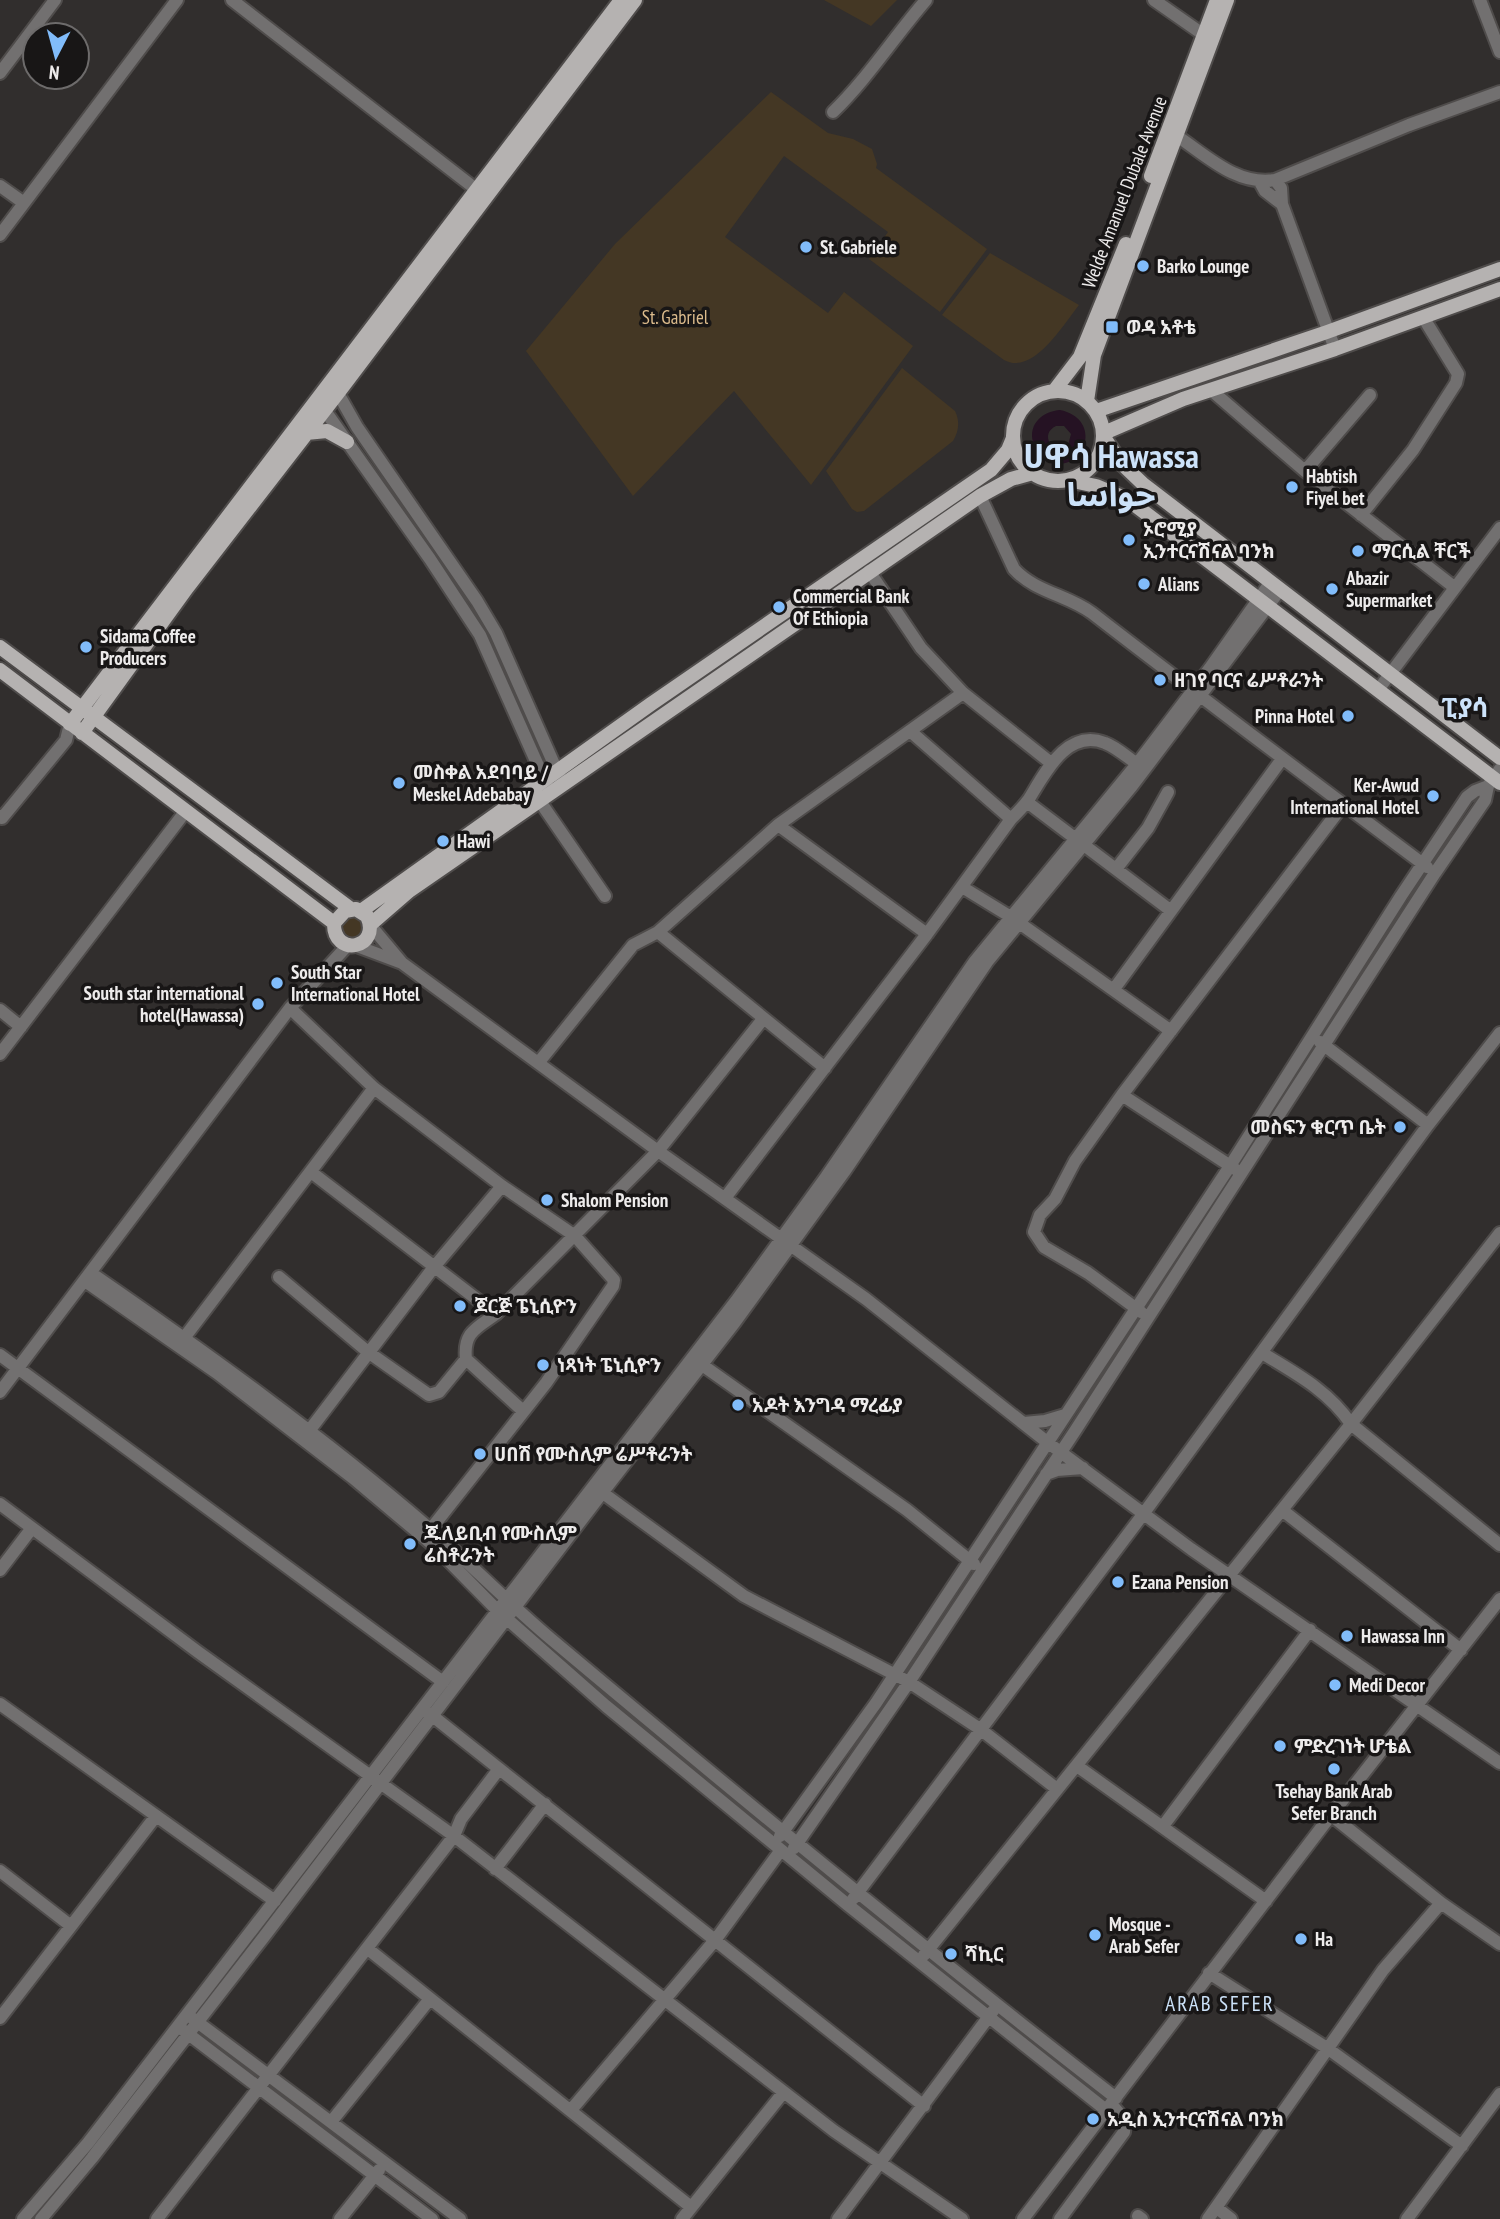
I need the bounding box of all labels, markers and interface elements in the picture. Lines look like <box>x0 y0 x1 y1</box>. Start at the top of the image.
north arrow <box>21 21 91 91</box>
text: N <box>48 60 61 85</box>
street label: Welde Amanuel Dubale Avenue <box>1076 92 1172 291</box>
place label: St. Gabriele <box>820 235 897 259</box>
marker: St. Gabriele <box>798 239 814 255</box>
place label: Barko Lounge <box>1157 254 1249 278</box>
marker: Barko Lounge <box>1135 258 1151 274</box>
park label: St. Gabriel <box>642 305 709 329</box>
place label: ወዳ አቶቴ <box>1126 315 1196 339</box>
marker: ወዳ አቶቴ <box>1104 319 1120 335</box>
district label: ሀዋሳ Hawassa حواسا <box>1023 434 1199 515</box>
place label: Habtish Fiyel bet <box>1306 464 1365 510</box>
marker: Habtish Fiyel bet <box>1284 479 1300 495</box>
place label: ኦሮሚያ ኢንተርናሽናል ባንክ <box>1143 517 1275 563</box>
marker: ኦሮሚያ ኢንተርናሽናል ባንክ <box>1121 532 1137 548</box>
place label: ማርሲል ቸርች <box>1372 539 1471 563</box>
marker: ማርሲል ቸርች <box>1350 543 1366 559</box>
place label: Abazir Supermarket <box>1345 566 1433 612</box>
place label: Alians <box>1157 572 1200 596</box>
marker: Alians <box>1136 576 1152 592</box>
marker: Abazir Supermarket <box>1324 581 1340 597</box>
place label: Commercial Bank Of Ethiopia <box>793 584 909 630</box>
marker: Commercial Bank Of Ethiopia <box>771 599 787 615</box>
place label: Sidama Coffee Producers <box>100 624 196 670</box>
marker: Sidama Coffee Producers <box>78 639 94 655</box>
place label: ዘገየ ባርና ሬሥቶራንት <box>1174 668 1324 692</box>
marker: ዘገየ ባርና ሬሥቶራንት <box>1152 672 1168 688</box>
district label: ፒያሳ <box>1442 691 1488 724</box>
place label: Pinna Hotel <box>1255 704 1334 728</box>
marker: Pinna Hotel <box>1340 708 1356 724</box>
place label: መስቀል አደባባይ / Meskel Adebabay <box>413 760 548 806</box>
place label: Ker-Awud International Hotel <box>1290 773 1419 819</box>
marker: መስቀል አደባባይ / Meskel Adebabay <box>391 775 407 791</box>
marker: Ker-Awud International Hotel <box>1425 788 1441 804</box>
place label: Hawi <box>457 829 491 853</box>
marker: Hawi <box>435 833 451 849</box>
place label: South Star International Hotel <box>291 960 420 1006</box>
marker: South Star International Hotel <box>269 975 285 991</box>
place label: South star international hotel(Hawassa) <box>84 981 244 1027</box>
marker: South star international hotel(Hawassa) <box>250 996 266 1012</box>
place label: መስፍን ቁርጥ ቤት <box>1250 1115 1386 1139</box>
marker: መስፍን ቁርጥ ቤት <box>1392 1119 1408 1135</box>
place label: Shalom Pension <box>561 1188 668 1212</box>
marker: Shalom Pension <box>539 1192 555 1208</box>
place label: ጆርጅ ፔኒሲዮን <box>474 1294 577 1318</box>
marker: ጆርጅ ፔኒሲዮን <box>452 1298 468 1314</box>
place label: ነጻነት ፔኒሲዮን <box>557 1353 661 1377</box>
marker: ነጻነት ፔኒሲዮን <box>535 1357 551 1373</box>
place label: አዶት እንግዳ ማረፊያ <box>752 1393 903 1417</box>
marker: አዶት እንግዳ ማረፊያ <box>730 1397 746 1413</box>
place label: ሀበሽ የሙስሊም ሬሥቶራንት <box>494 1442 693 1466</box>
marker: ሀበሽ የሙስሊም ሬሥቶራንት <box>472 1446 488 1462</box>
place label: ጁለይቢብ የሙስሊም ሬስቶራንት <box>424 1521 577 1567</box>
marker: ጁለይቢብ የሙስሊም ሬስቶራንት <box>402 1536 418 1552</box>
place label: Ezana Pension <box>1132 1570 1229 1594</box>
marker: Ezana Pension <box>1110 1574 1126 1590</box>
place label: Hawassa Inn <box>1361 1624 1445 1648</box>
marker: Hawassa Inn <box>1339 1628 1355 1644</box>
place label: Medi Decor <box>1349 1673 1426 1697</box>
marker: Medi Decor <box>1327 1677 1343 1693</box>
place label: ምድረገነት ሆቴል <box>1294 1734 1412 1758</box>
marker: ምድረገነት ሆቴል <box>1272 1738 1288 1754</box>
marker: Tsehay Bank Arab Sefer Branch <box>1326 1761 1342 1777</box>
place label: Tsehay Bank Arab Sefer Branch <box>1275 1779 1393 1825</box>
place label: Mosque - Arab Sefer <box>1108 1912 1180 1958</box>
marker: Mosque - Arab Sefer <box>1087 1927 1103 1943</box>
place label: Ha <box>1315 1927 1333 1951</box>
marker: Ha <box>1293 1931 1309 1947</box>
place label: ሻኪር <box>965 1942 1004 1966</box>
marker: ሻኪር <box>943 1946 959 1962</box>
district label: ARAB SEFER <box>1165 1990 1275 2017</box>
place label: አዲስ ኢንተርናሽናል ባንክ <box>1107 2107 1284 2131</box>
marker: አዲስ ኢንተርናሽናል ባንክ <box>1085 2111 1101 2127</box>

